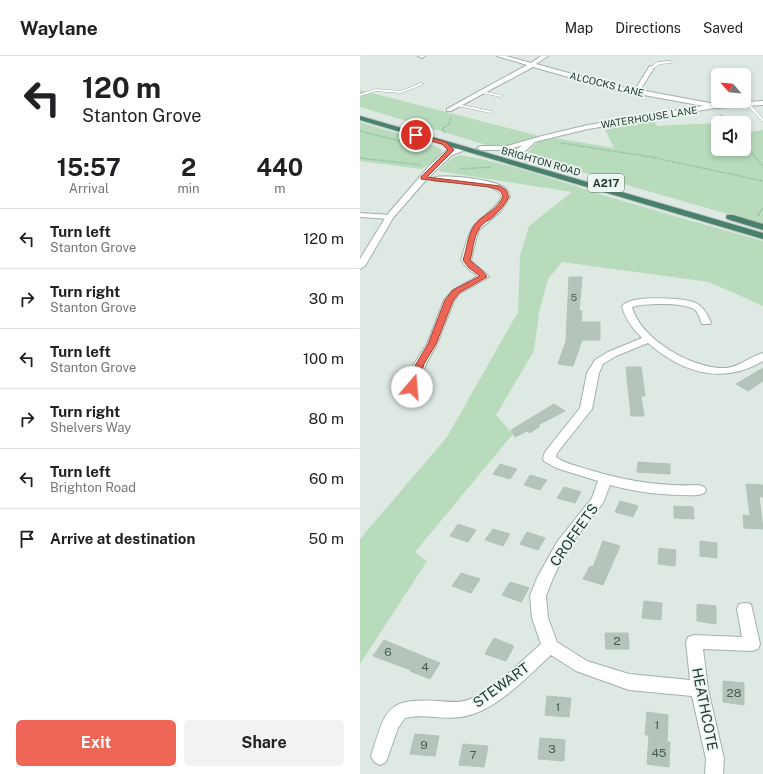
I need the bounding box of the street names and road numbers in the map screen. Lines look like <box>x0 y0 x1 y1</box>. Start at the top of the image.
street label: ALCOCKS LANE <box>569 69 645 99</box>
street label: WATERHOUSE LANE <box>600 103 698 131</box>
street label: BRIGHTON ROAD <box>500 144 582 178</box>
road number: A217 <box>588 174 624 192</box>
street label: CROFFETS <box>547 501 601 569</box>
street label: STEWART <box>470 659 532 711</box>
street label: HEATHCOTE <box>689 666 721 752</box>

